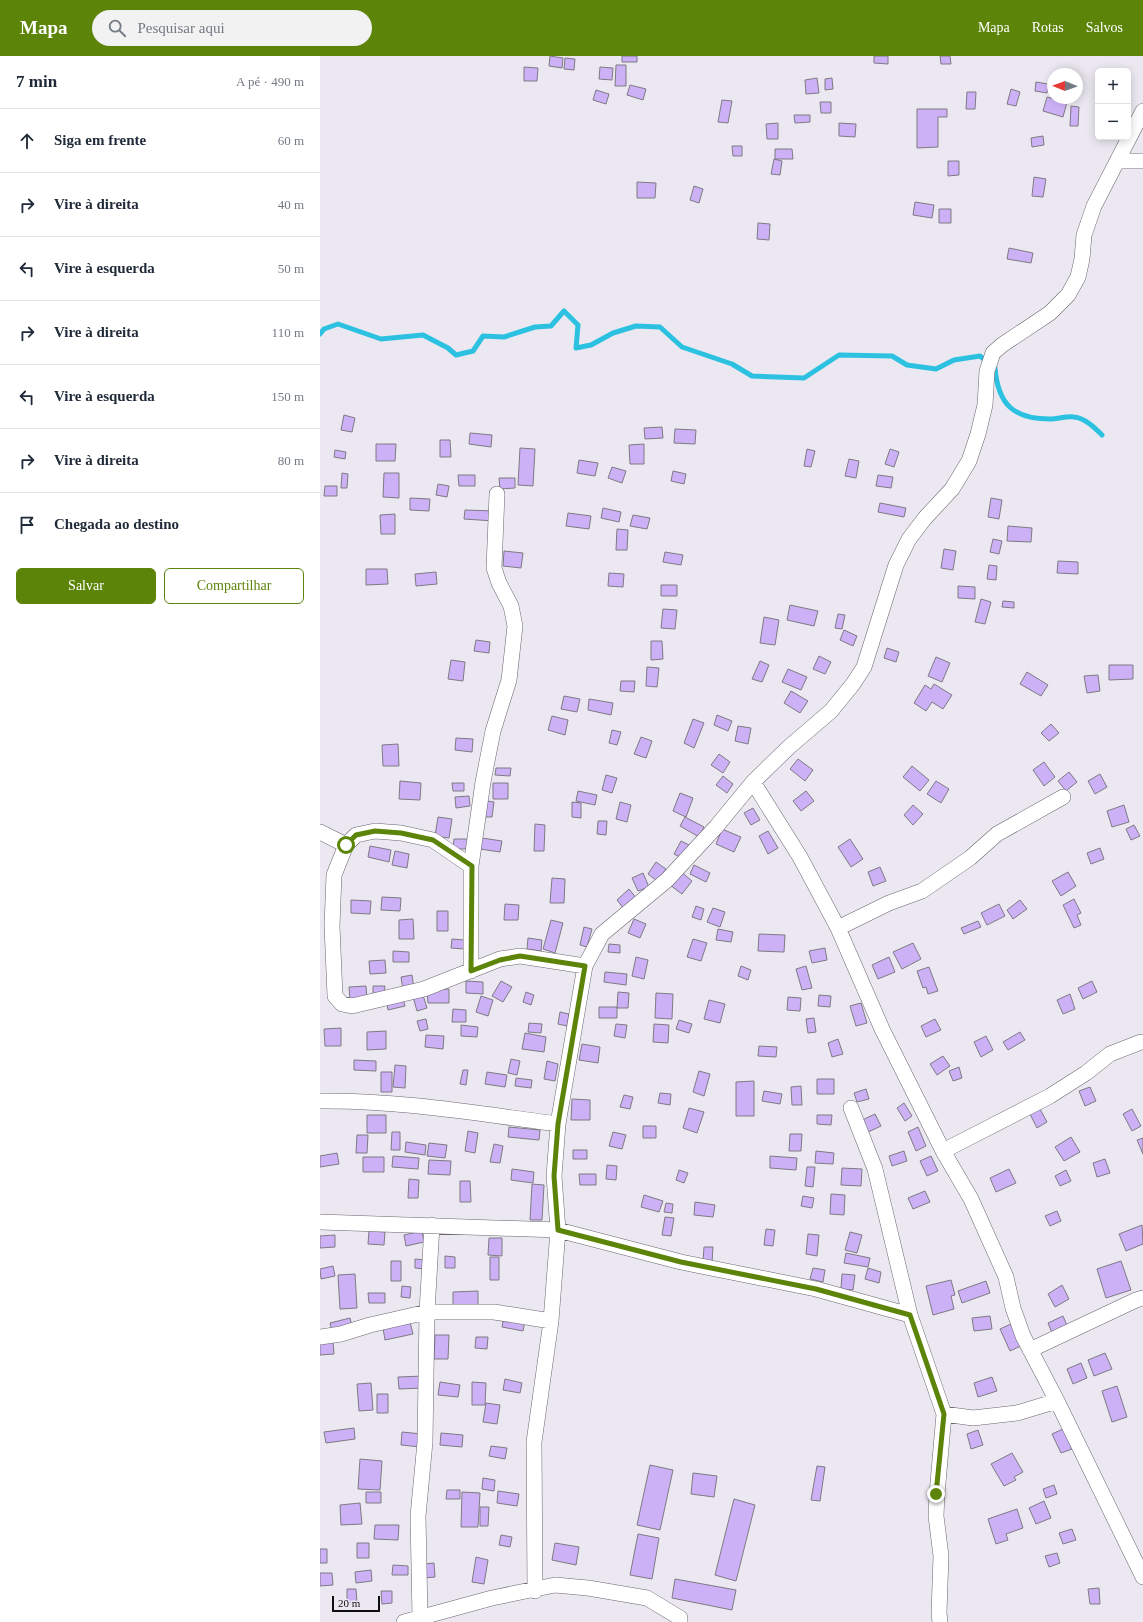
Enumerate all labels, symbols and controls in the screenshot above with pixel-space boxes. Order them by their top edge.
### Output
search box [92,10,372,46]
text: Mapa [20,17,68,38]
icon: search [106,17,128,39]
text: Pesquisar aqui [138,20,225,36]
text: Mapa [978,20,1010,35]
text: Rotas [1032,20,1064,35]
text: Salvos [1086,20,1123,35]
north arrow [1047,68,1083,104]
map controls [1095,68,1131,140]
button: + [1095,68,1131,104]
text: 7 min [16,72,57,91]
text: A pé · 490 m [236,74,304,89]
button: − [1095,104,1131,140]
icon: ahead [16,130,38,152]
text: Siga em frente [54,132,146,148]
text: 60 m [278,133,304,148]
icon: right [16,194,38,216]
text: Vire à direita [54,196,139,212]
text: 40 m [278,197,304,212]
icon: left [16,258,38,280]
text: Vire à esquerda [54,260,155,276]
text: 50 m [278,261,304,276]
icon: right [16,322,38,344]
text: Vire à direita [54,324,139,340]
text: 110 m [272,325,304,340]
icon: left [16,386,38,408]
text: Vire à esquerda [54,388,155,404]
text: 150 m [271,389,304,404]
icon: right [16,450,38,472]
text: Vire à direita [54,452,139,468]
text: 80 m [278,453,304,468]
icon: arrive [16,514,38,536]
text: Chegada ao destino [54,516,179,532]
button: Salvar [16,568,156,604]
button: Compartilhar [164,568,304,604]
route start [337,836,355,854]
route end [927,1485,945,1503]
scale bar [332,1594,380,1613]
text: 20 m [338,1597,360,1609]

